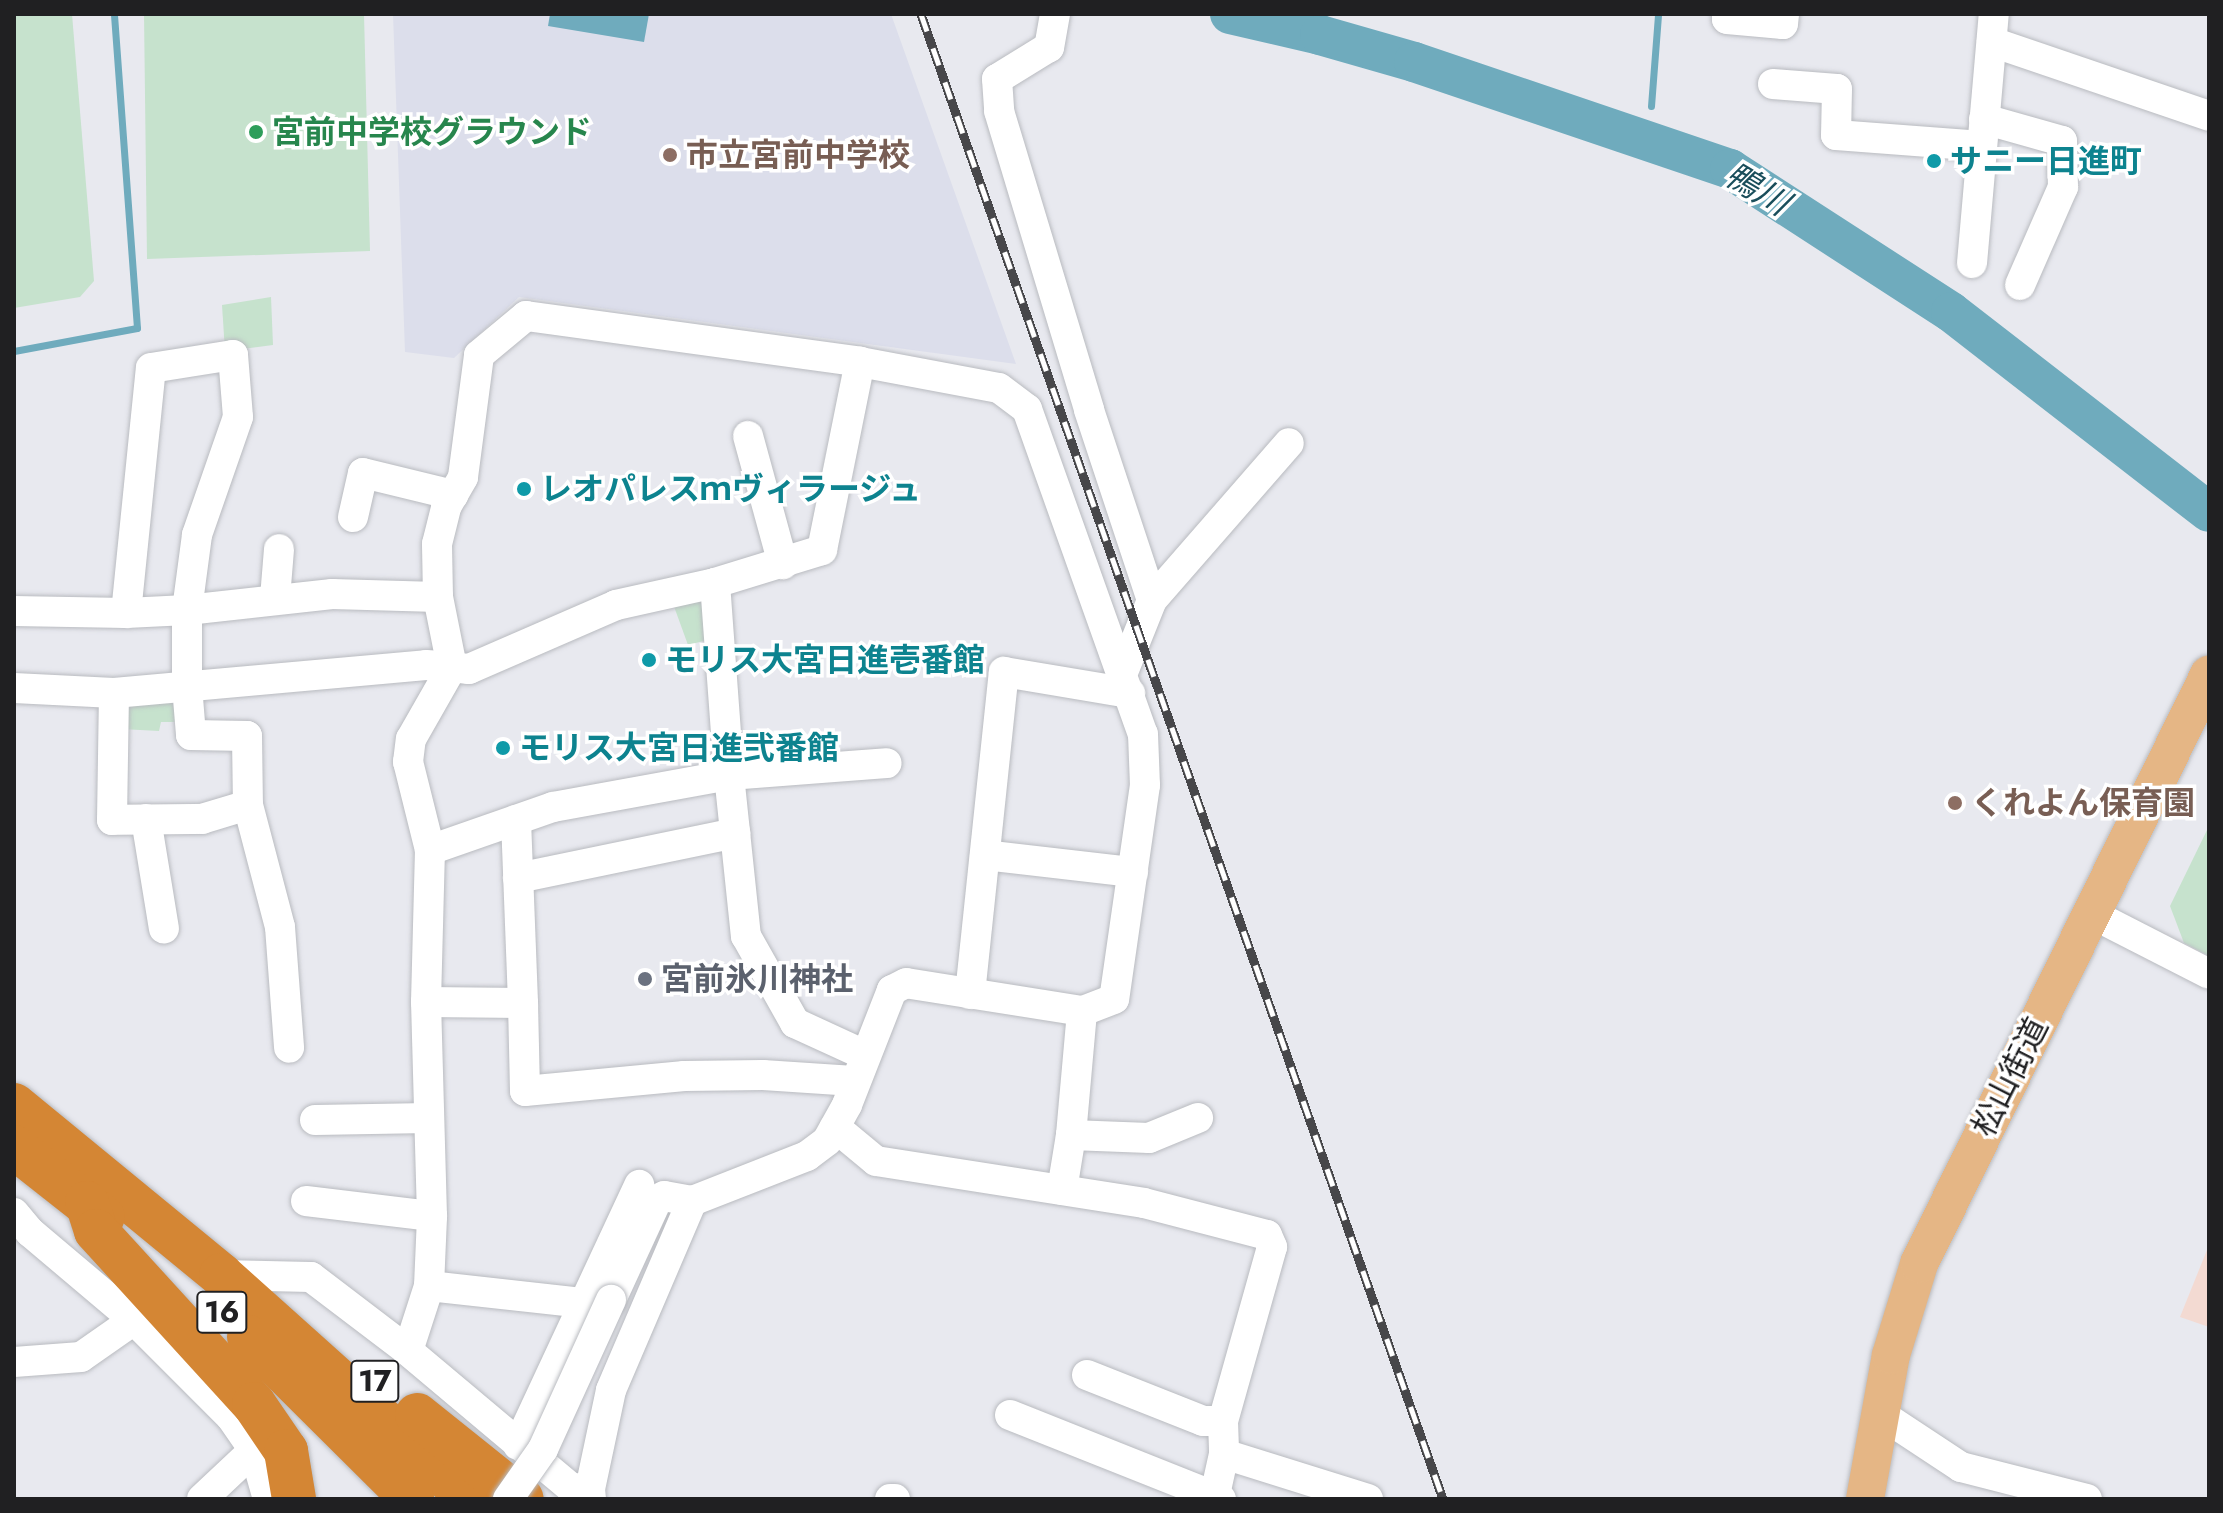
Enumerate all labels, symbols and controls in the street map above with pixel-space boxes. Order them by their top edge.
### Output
place label: 宮前中学校グラウンド [272,113,592,151]
marker: 宮前中学校グラウンド [247,123,265,141]
place label: 市立宮前中学校 [686,136,910,174]
place label: サニー日進町 [1950,142,2142,180]
marker: 市立宮前中学校 [661,146,679,164]
marker: サニー日進町 [1925,152,1943,170]
water label: 鴨川 [1717,154,1797,224]
place label: レオパレスｍヴィラージュ [540,470,924,508]
marker: レオパレスｍヴィラージュ [515,480,533,498]
place label: モリス大宮日進壱番館 [665,641,985,679]
marker: モリス大宮日進壱番館 [640,651,658,669]
place label: モリス大宮日進弐番館 [519,729,839,767]
marker: モリス大宮日進弐番館 [494,739,512,757]
place label: くれよん保育園 [1971,784,2195,822]
marker: くれよん保育園 [1946,794,1964,812]
place label: 宮前氷川神社 [661,960,853,998]
marker: 宮前氷川神社 [636,970,654,988]
street label: 松山街道 [1964,1011,2056,1143]
road number: 16 [196,1286,248,1338]
road number: 17 [349,1355,401,1407]

